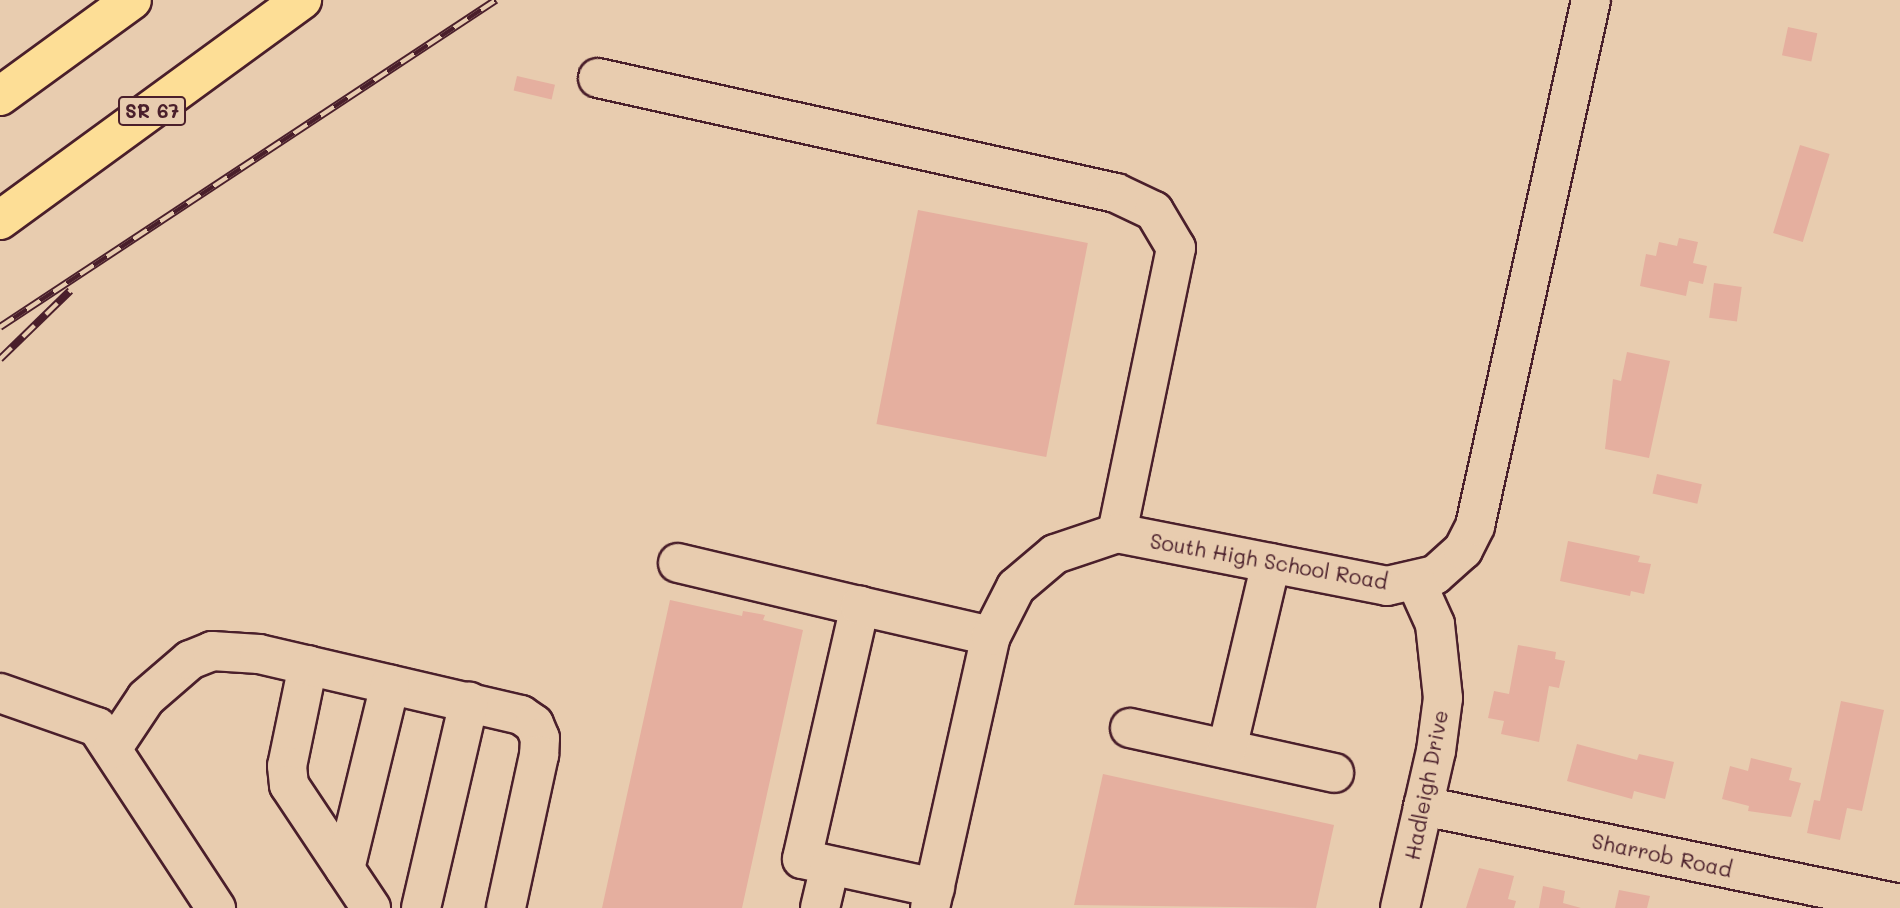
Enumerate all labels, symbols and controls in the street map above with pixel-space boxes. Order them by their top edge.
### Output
road number: SR 67 [117,96,187,127]
street label: South High School Road [1148,528,1390,594]
street label: Hadleigh Drive [1399,708,1453,862]
street label: Sharrob Road [1590,828,1734,882]

